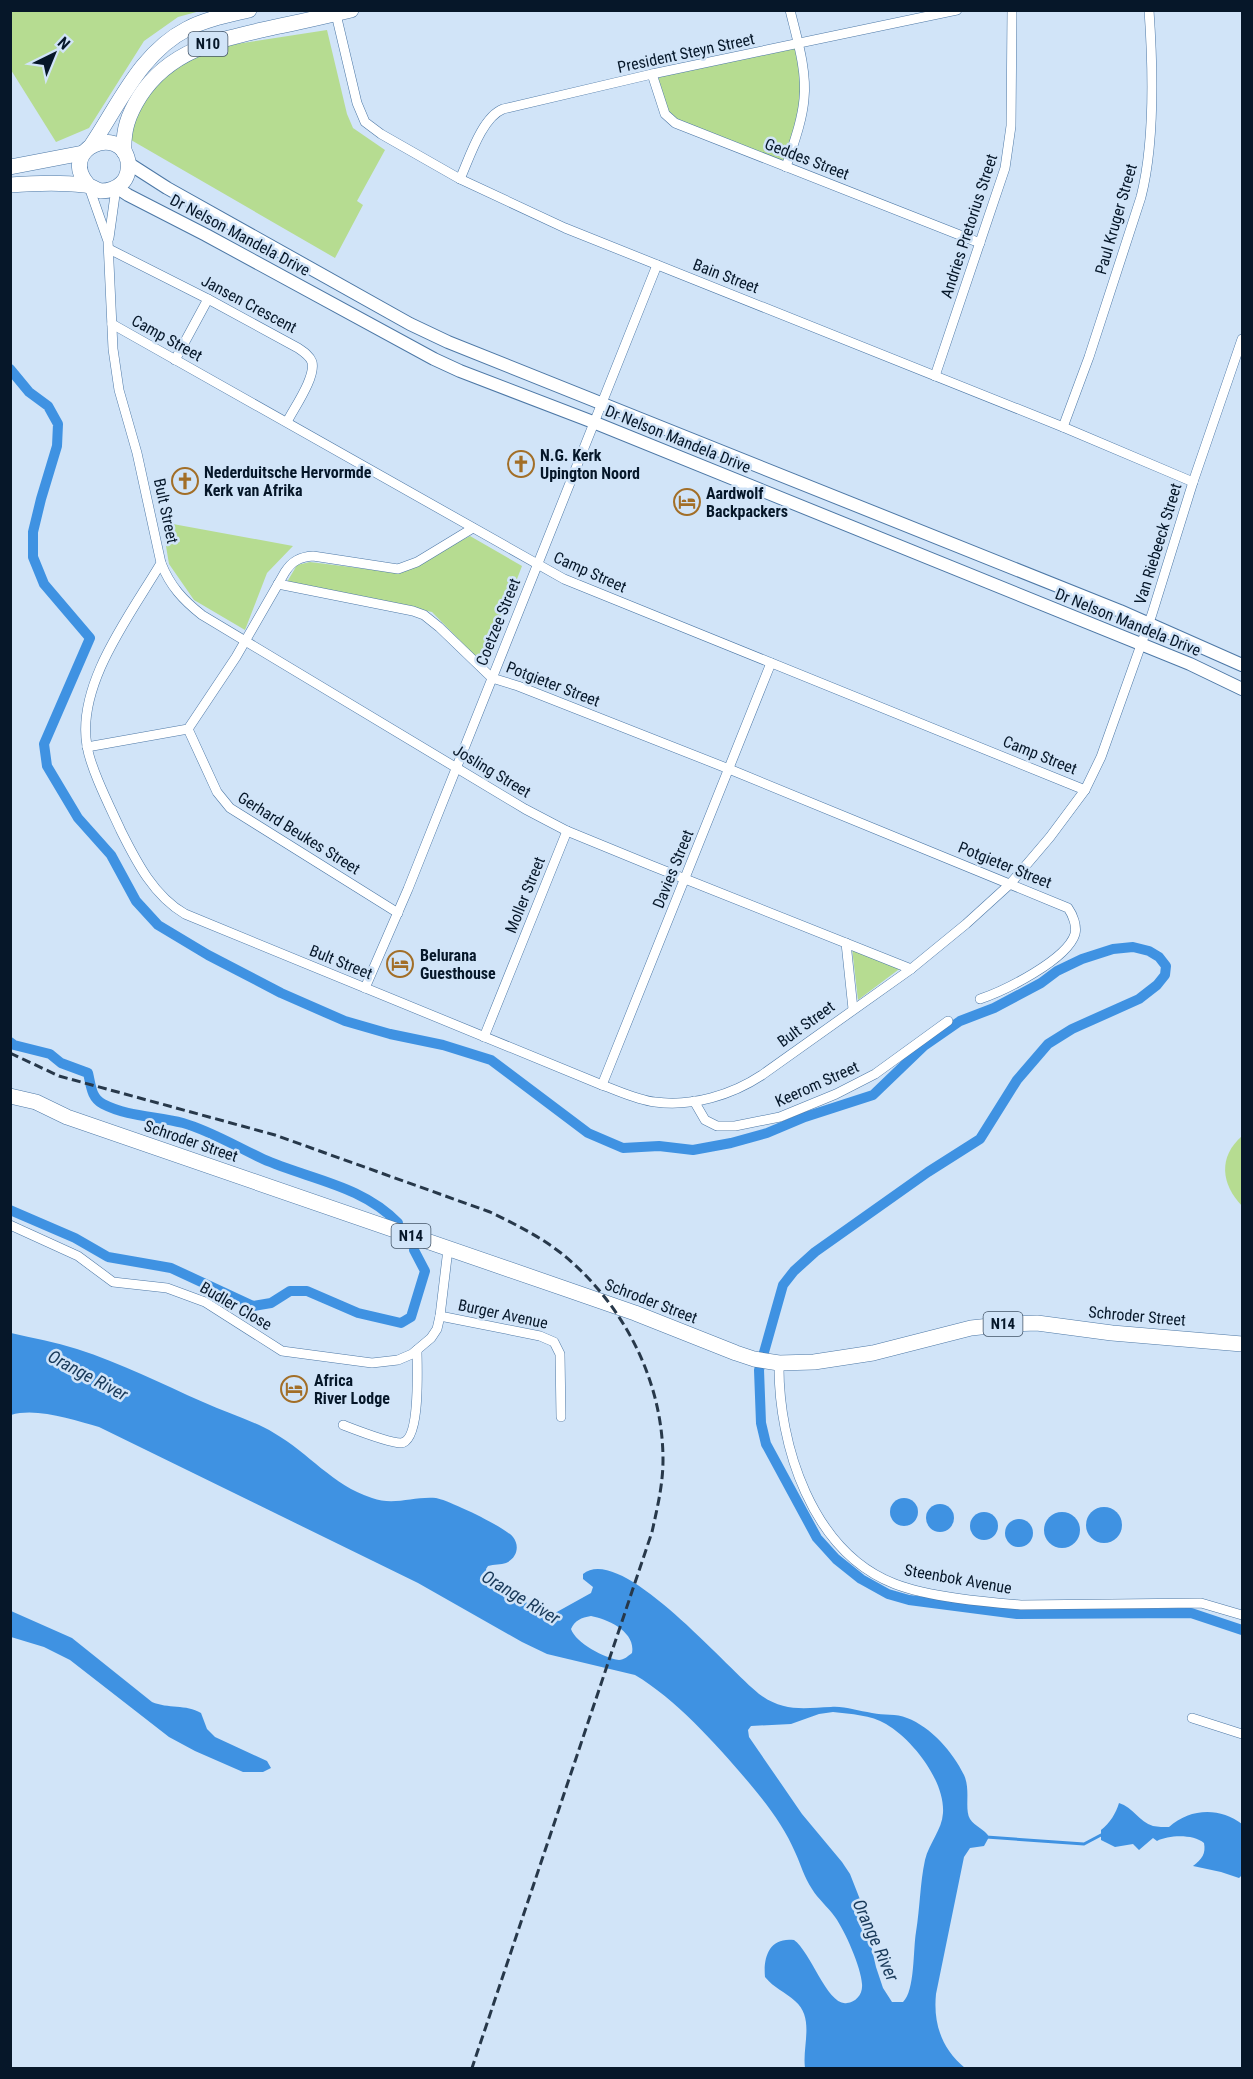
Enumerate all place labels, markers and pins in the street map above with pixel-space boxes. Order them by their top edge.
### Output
place label: N.G. Kerk Upington Noord [540,446,640,483]
church icon: N.G. Kerk Upington Noord [506,449,536,479]
place label: Nederduitsche Hervormde Kerk van Afrika [204,463,372,500]
church icon: Nederduitsche Hervormde Kerk van Afrika [170,466,200,496]
place label: Aardwolf Backpackers [706,484,788,521]
hotel icon: Aardwolf Backpackers [672,487,702,517]
place label: Belurana Guesthouse [420,946,496,983]
hotel icon: Belurana Guesthouse [385,949,415,979]
place label: Africa River Lodge [314,1371,390,1408]
hotel icon: Africa River Lodge [279,1374,309,1404]

